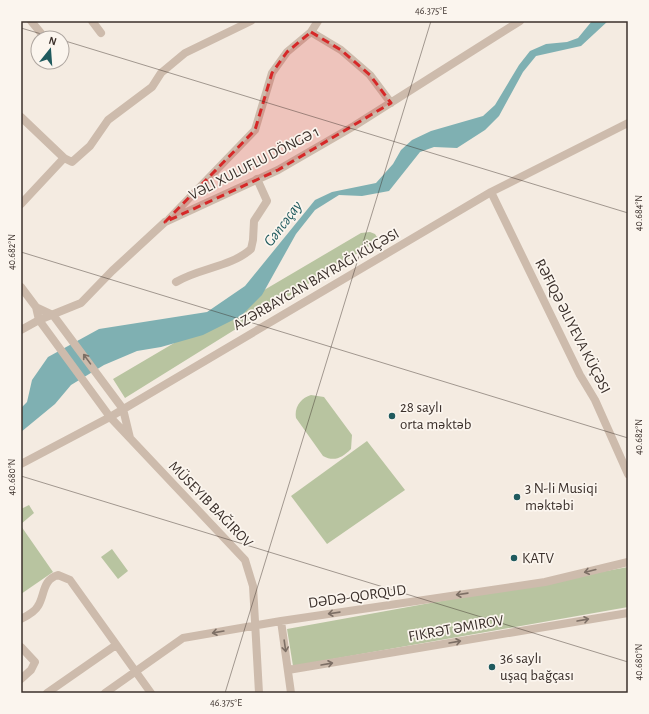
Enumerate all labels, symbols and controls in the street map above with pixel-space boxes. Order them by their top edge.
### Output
text: 46.375°E [415,6,447,16]
north arrow [30,30,70,70]
text: N [48,35,58,47]
street label: VƏLI XULUFLU DÖNGƏ 1 [186,122,322,203]
text: 40.684°N [634,195,644,231]
water label: Gəncəçay [261,197,305,249]
street label: AZƏRBAYCAN BAYRAĞI KÜÇƏSI [230,224,402,333]
text: 40.682°N [7,234,17,270]
street label: RƏFIQƏ ƏLIYEVA KÜÇƏSI [532,256,615,396]
one-way arrow [82,354,91,365]
place label: 28 saylı orta məktəb [400,400,472,432]
marker: 28 saylı orta məktəb [387,411,397,421]
text: 40.682°N [634,419,644,455]
street label: MÜSEYIB BAĞIROV [166,457,257,551]
text: 40.680°N [7,459,17,495]
place label: 3 N-li Musiqi məktəbi [525,481,598,513]
marker: 3 N-li Musiqi məktəbi [512,492,522,502]
place label: KATV [522,551,554,566]
marker: KATV [509,553,519,563]
one-way arrow [584,568,597,576]
street label: DƏDƏ-QORQUD [307,582,407,611]
one-way arrow [456,590,469,598]
one-way arrow [328,609,341,617]
street label: FIKRƏT ƏMIROV [407,613,505,644]
one-way arrow [576,616,589,624]
one-way arrow [211,629,224,637]
one-way arrow [448,638,461,646]
one-way arrow [281,639,289,652]
text: 40.680°N [634,644,644,680]
place label: 36 saylı uşaq bağçası [500,651,574,683]
one-way arrow [320,660,333,668]
marker: 36 saylı uşaq bağçası [487,662,497,672]
text: 46.375°E [210,698,242,708]

